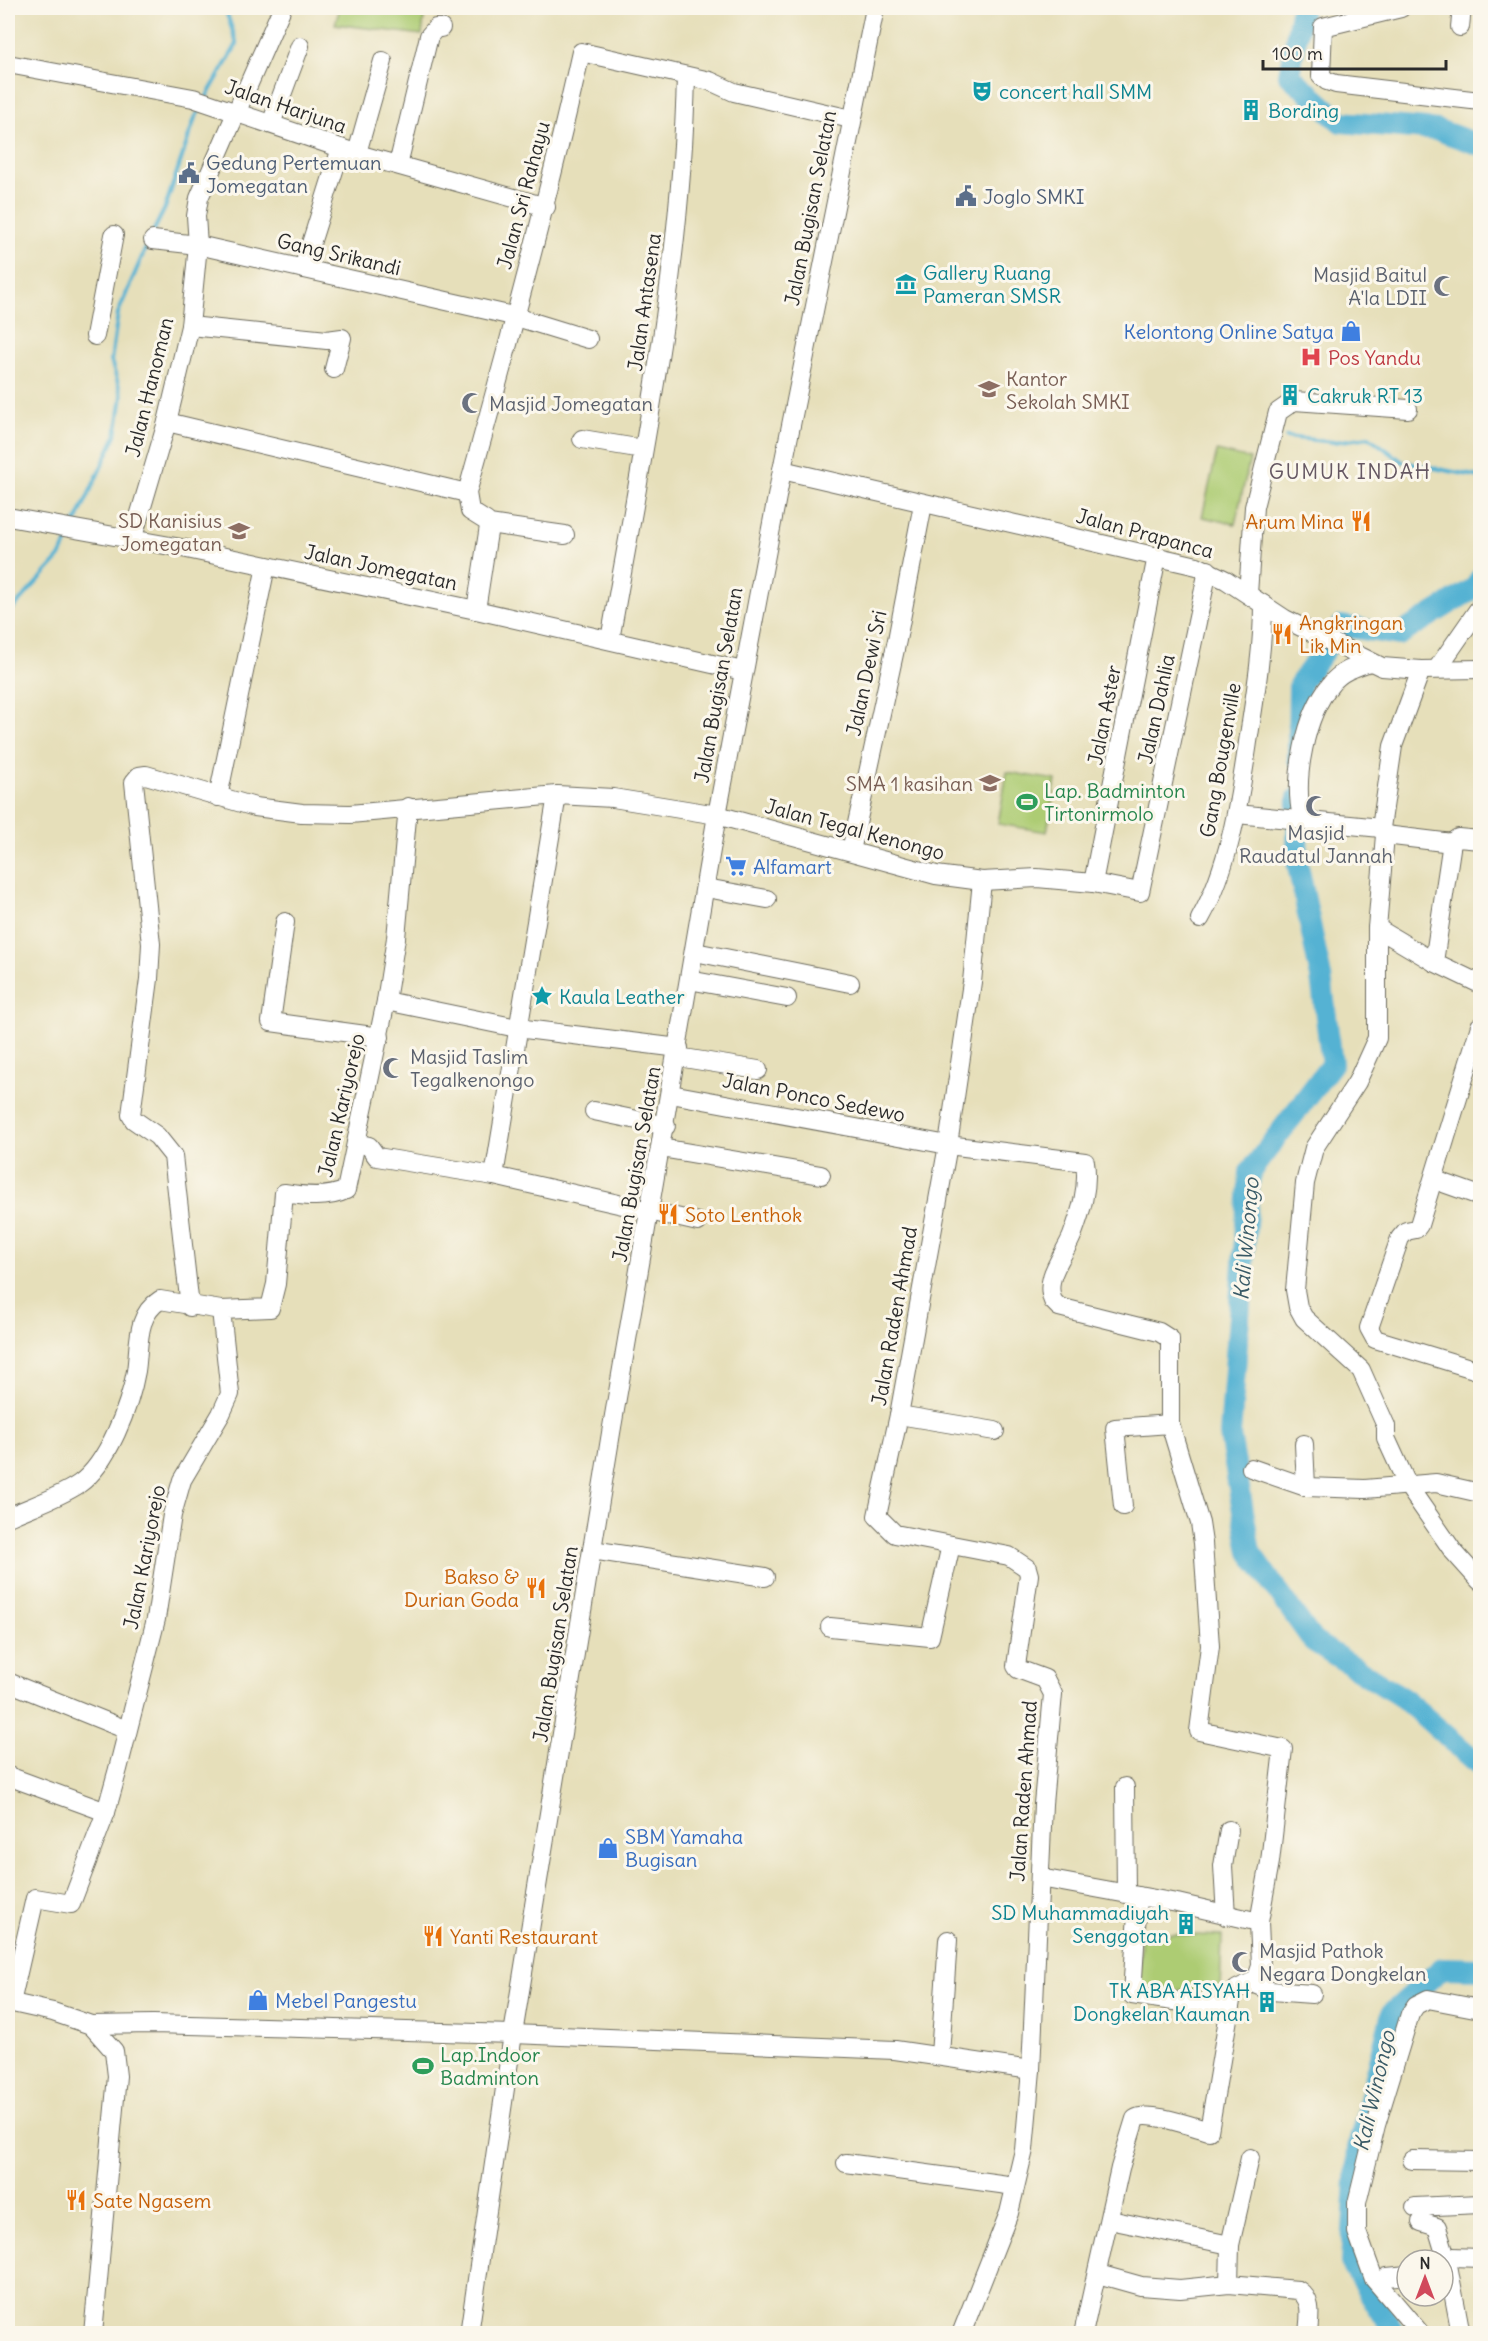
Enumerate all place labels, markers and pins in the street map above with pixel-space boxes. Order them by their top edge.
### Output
theatre icon: concert hall SMM [970,79,994,103]
place label: concert hall SMM [999,79,1152,104]
building icon: Bording [1239,98,1263,122]
place label: Bording [1268,98,1339,123]
place label: Gedung Pertemuan Jomegatan [206,150,382,198]
public building icon: Gedung Pertemuan Jomegatan [177,161,201,185]
public building icon: Joglo SMKI [954,184,978,208]
place label: Joglo SMKI [983,184,1084,209]
place label: Gallery Ruang Pameran SMSR [923,260,1061,308]
place label: Masjid Baitul A'la LDII [1313,262,1427,310]
museum icon: Gallery Ruang Pameran SMSR [894,272,918,296]
mosque icon: Masjid Baitul A'la LDII [1432,274,1456,298]
place label: Kelontong Online Satya [1124,319,1334,344]
shop icon: Kelontong Online Satya [1339,319,1363,343]
hospital icon: Pos Yandu [1299,345,1323,369]
place label: Pos Yandu [1328,345,1421,370]
place label: Kantor Sekolah SMKI [1006,366,1130,414]
school or university icon: Kantor Sekolah SMKI [977,377,1001,401]
building icon: Cakruk RT 13 [1278,383,1302,407]
place label: Cakruk RT 13 [1307,383,1423,408]
mosque icon: Masjid Jomegatan [460,391,484,415]
place label: Masjid Jomegatan [489,391,653,416]
place label: SD Kanisius Jomegatan [118,508,222,556]
place label: Arum Mina [1245,509,1344,534]
restaurant icon: Arum Mina [1349,509,1373,533]
school or university icon: SD Kanisius Jomegatan [227,519,251,543]
place label: Angkringan Lik Min [1299,610,1403,658]
restaurant icon: Angkringan Lik Min [1270,622,1294,646]
place label: SMA 1 kasihan [846,771,973,796]
school or university icon: SMA 1 kasihan [978,771,1002,795]
place label: Lap. Badminton Tirtonirmolo [1044,778,1186,826]
sports icon: Lap. Badminton Tirtonirmolo [1015,790,1039,814]
mosque icon: Masjid Raudatul Jannah [1304,794,1328,818]
place label: Masjid Raudatul Jannah [1239,820,1393,868]
supermarket icon: Alfamart [724,854,748,878]
place label: Alfamart [753,854,832,879]
place icon: Kaula Leather [530,984,554,1008]
place label: Kaula Leather [559,984,685,1009]
place label: Masjid Taslim Tegalkenongo [410,1044,535,1092]
mosque icon: Masjid Taslim Tegalkenongo [381,1056,405,1080]
restaurant icon: Soto Lenthok [656,1202,680,1226]
place label: Soto Lenthok [685,1202,802,1227]
place label: Bakso & Durian Goda [404,1564,519,1612]
restaurant icon: Bakso & Durian Goda [524,1576,548,1600]
place label: SBM Yamaha Bugisan [625,1824,743,1872]
shop icon: SBM Yamaha Bugisan [596,1836,620,1860]
place label: SD Muhammadiyah Senggotan [991,1900,1169,1948]
building icon: SD Muhammadiyah Senggotan [1174,1912,1198,1936]
restaurant icon: Yanti Restaurant [421,1924,445,1948]
place label: Yanti Restaurant [450,1924,598,1949]
place label: Masjid Pathok Negara Dongkelan [1259,1938,1427,1986]
mosque icon: Masjid Pathok Negara Dongkelan [1230,1950,1254,1974]
place label: TK ABA AISYAH Dongkelan Kauman [1073,1978,1250,2026]
shop icon: Mebel Pangestu [246,1988,270,2012]
place label: Mebel Pangestu [275,1988,417,2013]
building icon: TK ABA AISYAH Dongkelan Kauman [1255,1990,1279,2014]
place label: Lap.Indoor Badminton [440,2042,540,2090]
sports icon: Lap.Indoor Badminton [411,2054,435,2078]
restaurant icon: Sate Ngasem [64,2188,88,2212]
place label: Sate Ngasem [93,2188,211,2213]

